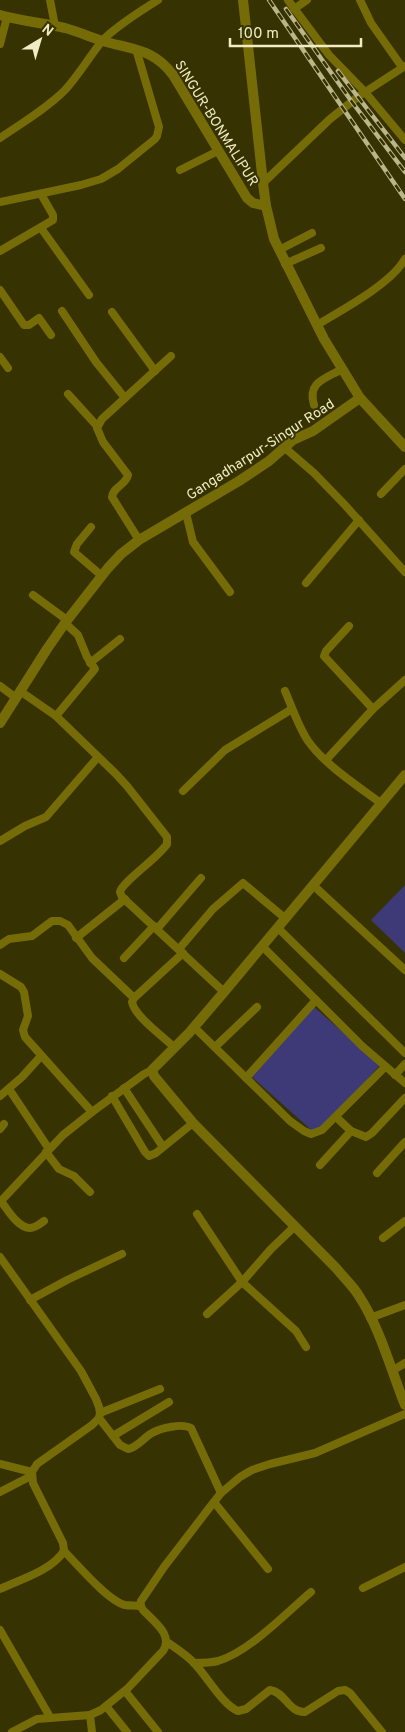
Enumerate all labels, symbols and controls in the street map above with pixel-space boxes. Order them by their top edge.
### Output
north arrow [15,15,65,65]
scale bar [230,15,361,47]
text: N [38,21,56,41]
text: 100 m [238,25,279,44]
street label: SINGUR-BONMALIPUR [170,58,261,190]
street label: Gangadharpur-Singur Road [184,396,338,505]

